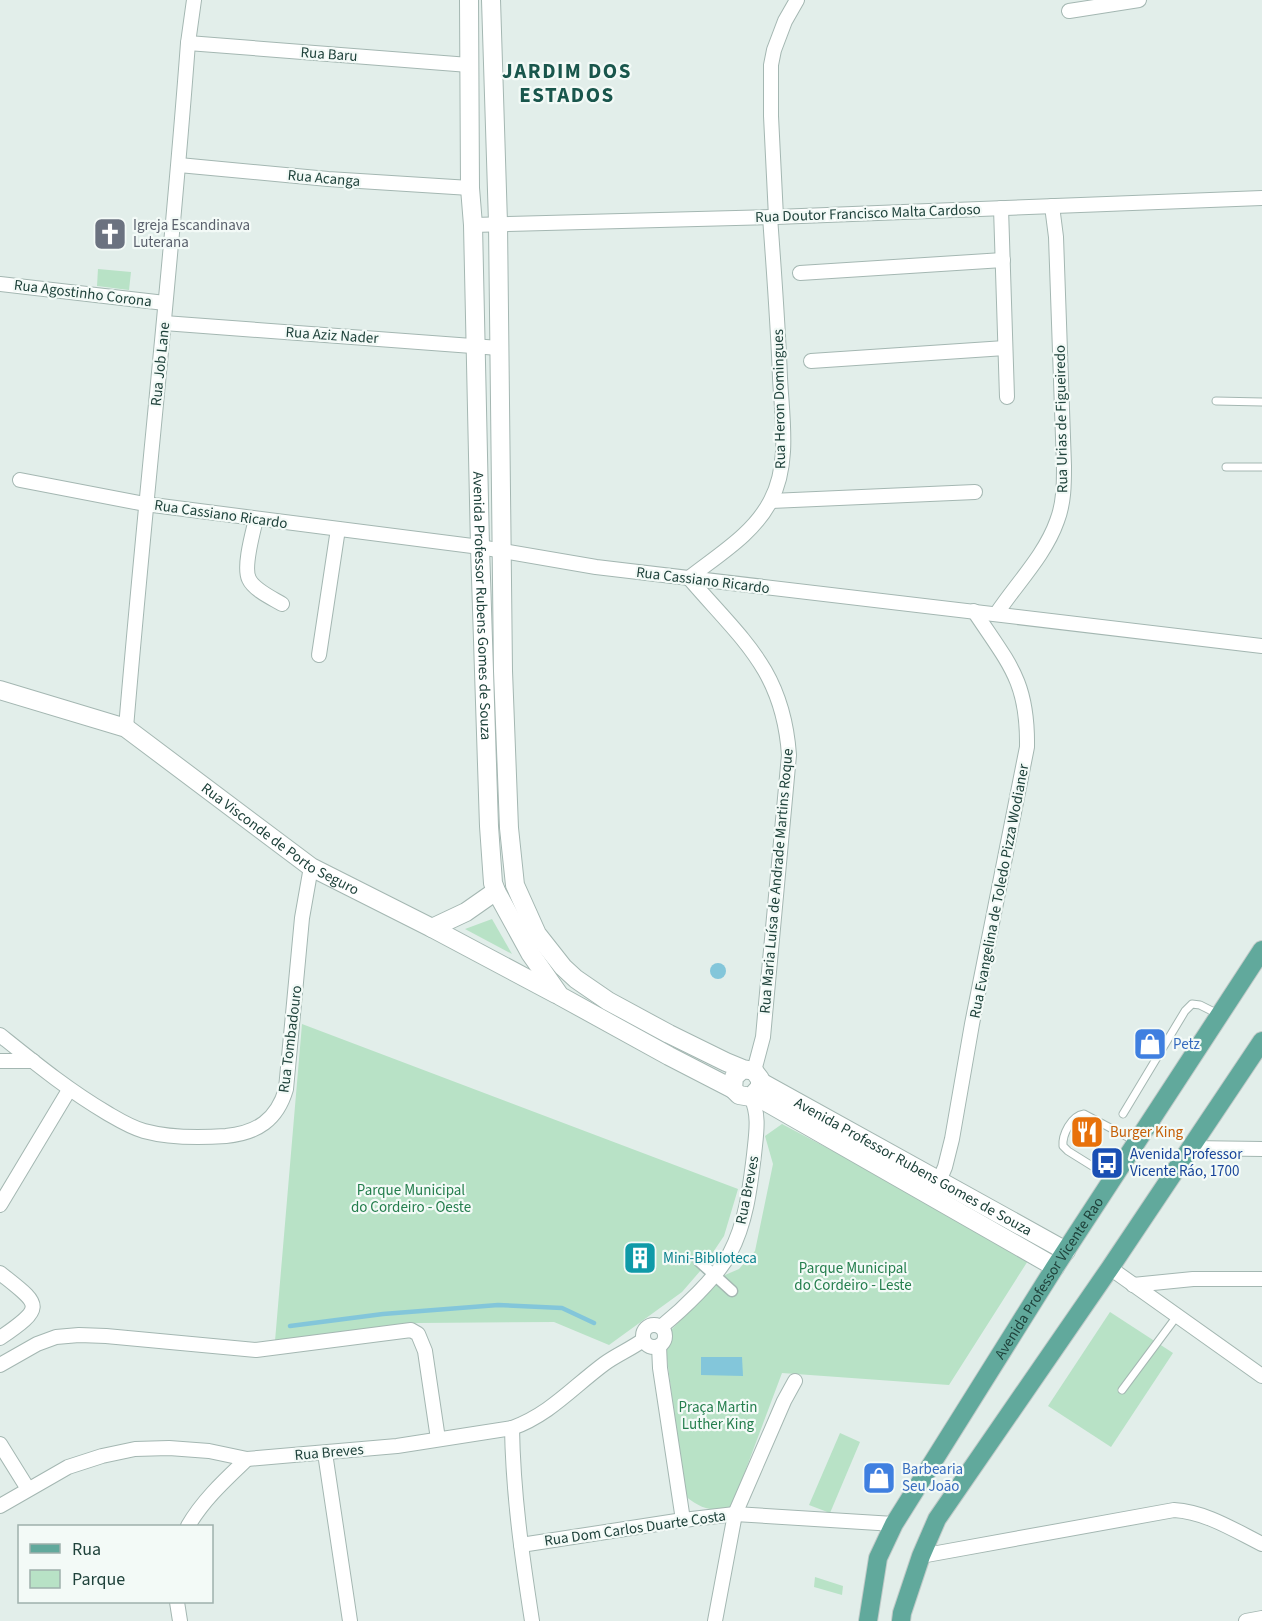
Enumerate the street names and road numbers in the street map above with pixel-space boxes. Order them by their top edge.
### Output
street label: Rua Baru [300,42,358,67]
street label: Rua Acanga [287,165,361,192]
street label: Rua Doutor Francisco Malta Cardoso [755,199,981,228]
street label: Rua Agostinho Corona [13,275,153,312]
street label: Rua Job Lane [146,321,175,407]
street label: Rua Aziz Nader [285,322,380,349]
street label: Rua Heron Domingues [768,329,791,469]
street label: Rua Urias de Figueiredo [1050,345,1073,493]
street label: Avenida Professor Rubens Gomes de Souza [467,471,496,741]
street label: Rua Cassiano Ricardo [153,495,289,534]
street label: Rua Cassiano Ricardo [635,562,771,599]
street label: Rua Maria Luísa de Andrade Martins Roque [754,748,799,1014]
street label: Rua Evangelina de Toledo Pizza Wodianer [965,761,1035,1020]
street label: Rua Visconde de Porto Seguro [197,778,363,901]
street label: Rua Tombadouro [273,984,308,1094]
street label: Avenida Professor Rubens Gomes de Souza [790,1092,1036,1241]
street label: Rua Breves [731,1154,764,1226]
street label: Avenida Professor Vicente Rao [990,1193,1109,1364]
street label: Rua Breves [294,1439,364,1466]
street label: Rua Dom Carlos Duarte Costa [543,1505,727,1552]

